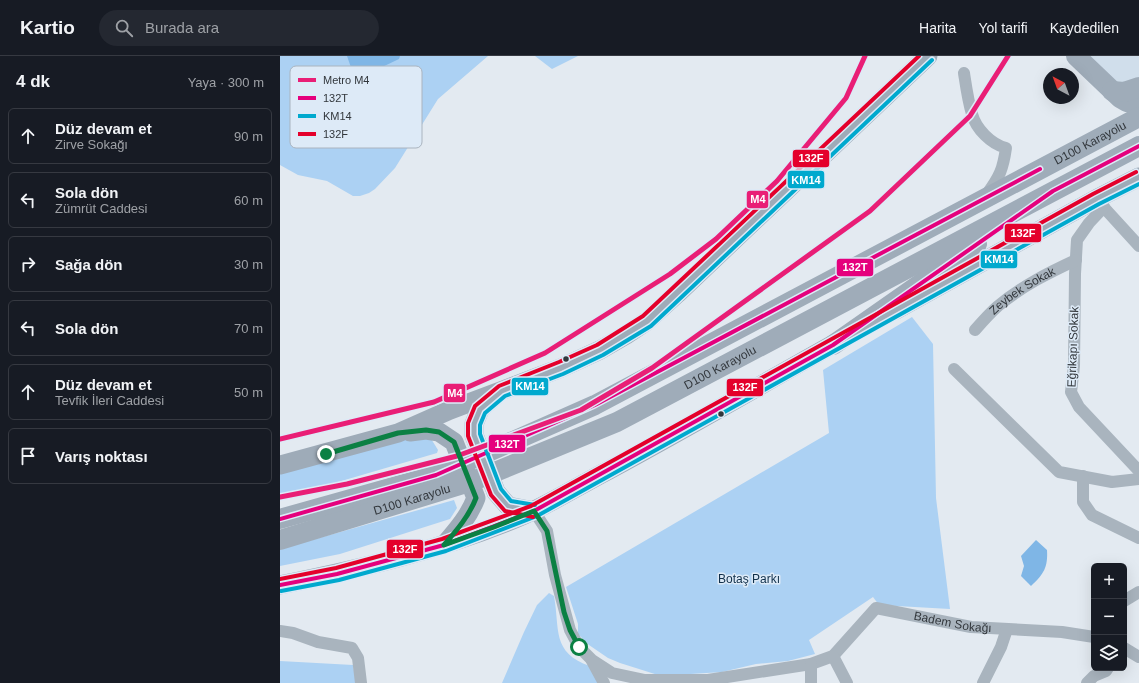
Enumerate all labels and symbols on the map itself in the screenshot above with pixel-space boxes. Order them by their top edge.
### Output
legend [290,66,422,148]
north arrow [1043,68,1079,104]
text: Metro M4 [323,74,369,86]
text: 132T [323,92,348,104]
text: KM14 [323,110,352,122]
street label: D100 Karayolu [1052,118,1128,168]
text: 132F [323,128,348,140]
line badge: 132F [792,149,830,168]
text: 132F [798,152,824,164]
line badge: KM14 [787,170,825,189]
text: KM14 [791,174,822,186]
line badge: M4 [746,190,769,209]
text: M4 [750,193,767,205]
line badge: 132F [1004,223,1042,243]
text: 132F [1010,227,1036,239]
line badge: KM14 [980,250,1018,269]
text: KM14 [984,253,1015,265]
line badge: 132T [836,258,874,277]
text: 132T [842,261,868,273]
street label: Zeybek Sokak [986,264,1058,317]
street label: Eğrikapı Sokak [1065,305,1081,388]
street label: D100 Karayolu [682,343,758,392]
unlabelled marker [561,354,571,364]
line badge: KM14 [511,377,549,396]
line badge: 132F [726,378,764,397]
text: KM14 [515,380,546,392]
text: 132F [732,381,758,393]
line badge: M4 [443,383,466,403]
text: M4 [447,387,464,399]
unlabelled marker [716,409,726,419]
line badge: 132T [488,434,526,453]
text: 132T [494,438,520,450]
route end [317,445,335,463]
street label: D100 Karayolu [372,481,452,518]
line badge: 132F [386,539,424,559]
text: 132F [392,543,418,555]
park label: Botaş Parkı [718,572,780,586]
street label: Badem Sokağı [913,609,992,635]
route start [570,638,588,656]

